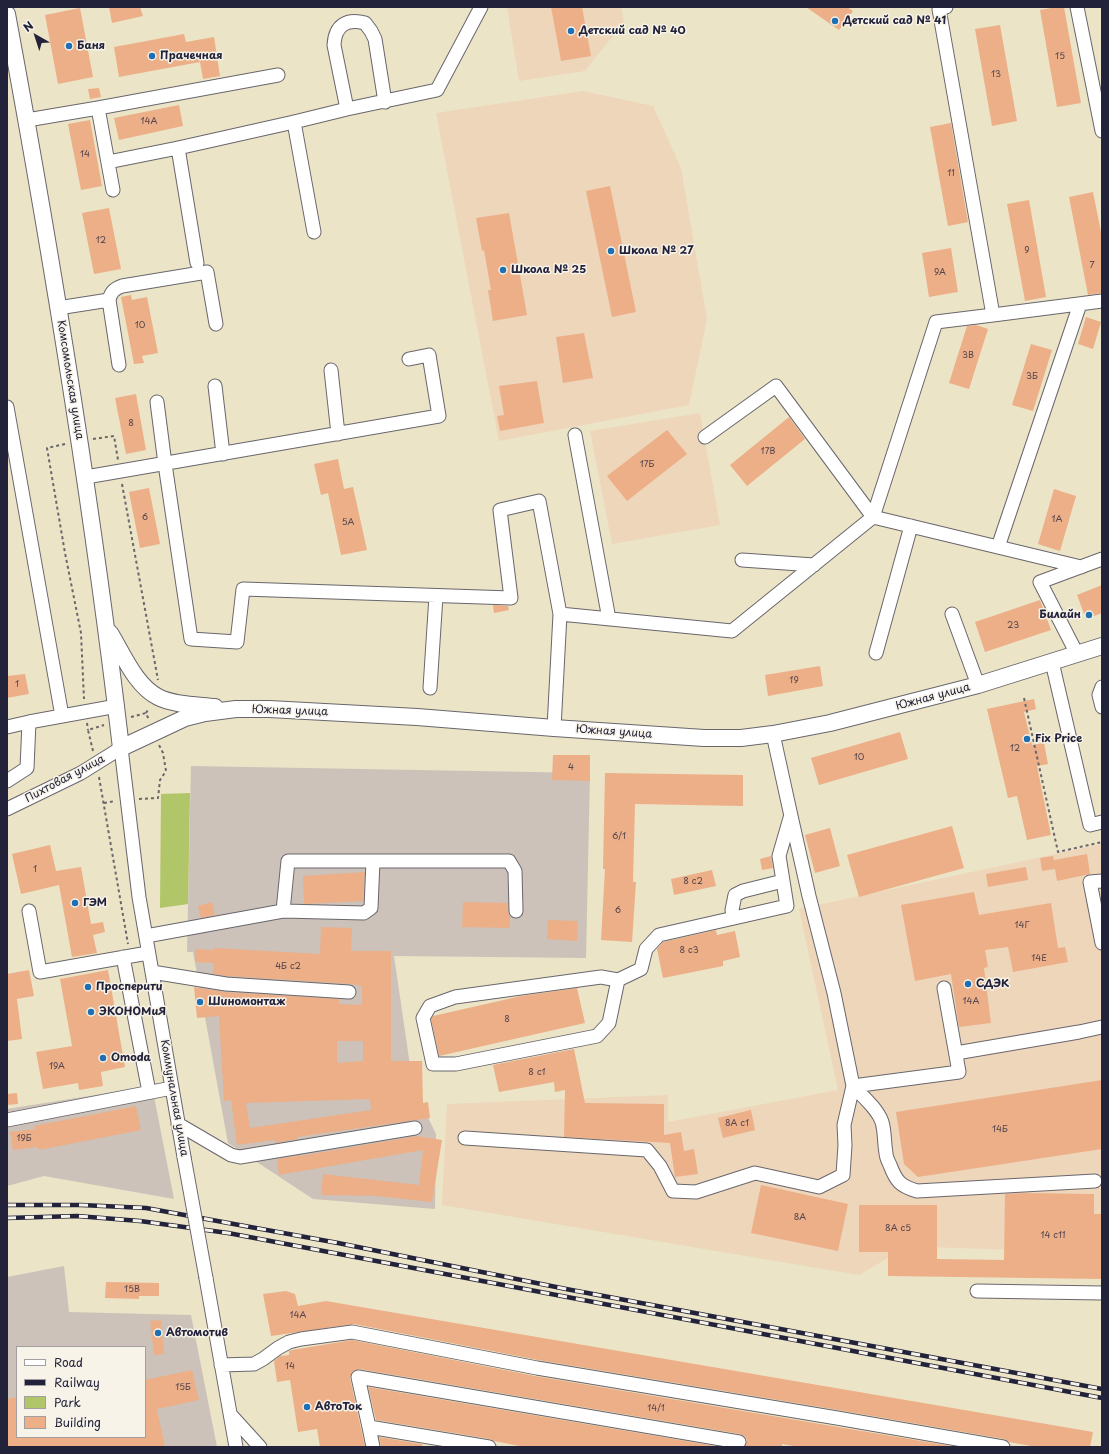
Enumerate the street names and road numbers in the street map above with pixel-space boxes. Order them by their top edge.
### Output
street label: Комсомольская улица [54,319,86,441]
street label: Южная улица [894,681,972,713]
street label: Южная улица [252,703,328,719]
street label: Южная улица [575,723,653,741]
street label: Пихтовая улица [23,752,107,806]
street label: Коммунальная улица [157,1039,191,1157]

